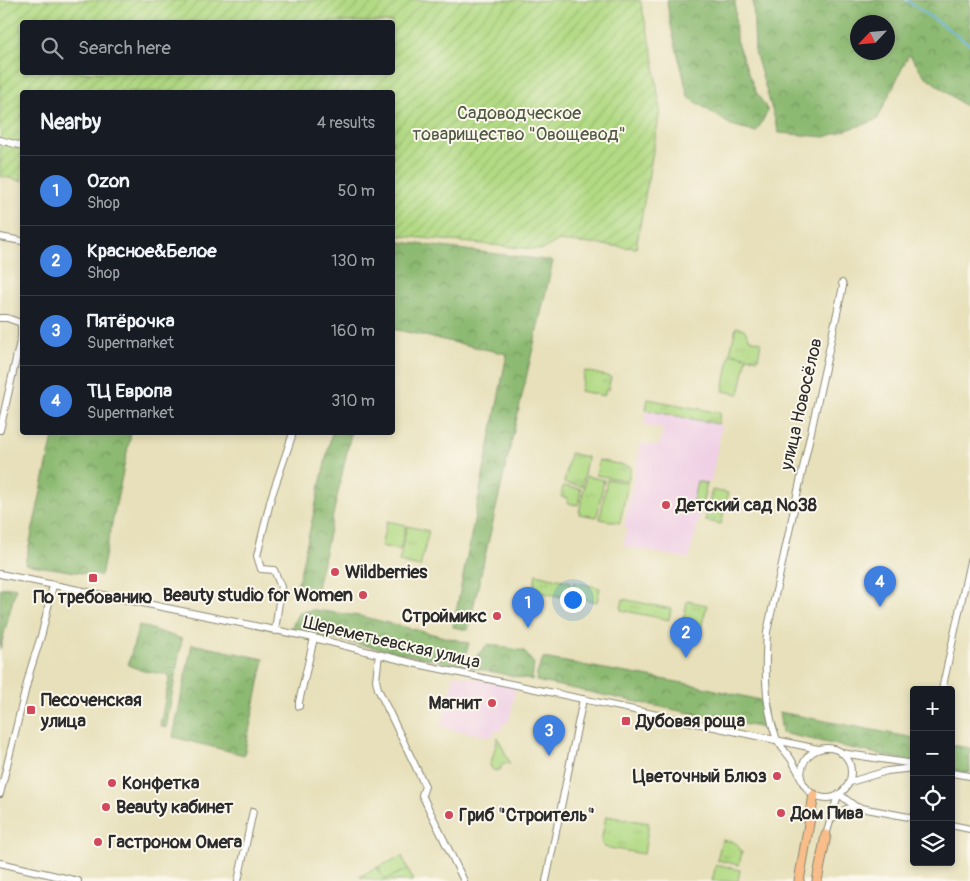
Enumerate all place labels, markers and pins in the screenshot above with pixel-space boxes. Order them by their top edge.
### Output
place label: Детский сад №38 [675,494,817,517]
marker: Детский сад №38 [660,499,672,511]
place label: Wildberries [345,561,428,584]
marker: Wildberries [329,566,341,578]
pin: 4 [864,566,896,607]
marker: По требованию [87,572,99,584]
place label: Beauty studio for Women [163,584,353,607]
place label: По требованию [34,586,153,609]
pin: 1 [512,587,544,628]
marker: Beauty studio for Women [357,589,369,601]
place label: Строймикс [402,605,487,628]
marker: Строймикс [491,610,503,622]
pin: 2 [670,617,702,658]
place label: Песоченская улица [40,689,142,733]
place label: Магнит [429,692,483,715]
marker: Магнит [486,697,498,709]
marker: Песоченская улица [25,704,37,716]
place label: Дубовая роща [635,710,746,733]
pin: 3 [533,715,565,756]
marker: Дубовая роща [620,715,632,727]
place label: Цветочный Блюз [633,765,767,788]
marker: Цветочный Блюз [771,770,783,782]
place label: Конфетка [122,772,200,795]
marker: Конфетка [106,777,118,789]
place label: Beauty кабинет [116,796,234,819]
marker: Beauty кабинет [100,801,112,813]
place label: Дом Пива [790,802,864,825]
place label: Гриб "Строитель" [459,804,595,827]
marker: Дом Пива [775,807,787,819]
marker: Гриб "Строитель" [443,809,455,821]
place label: Гастроном Омега [108,831,243,854]
marker: Гастроном Омега [92,836,104,848]

